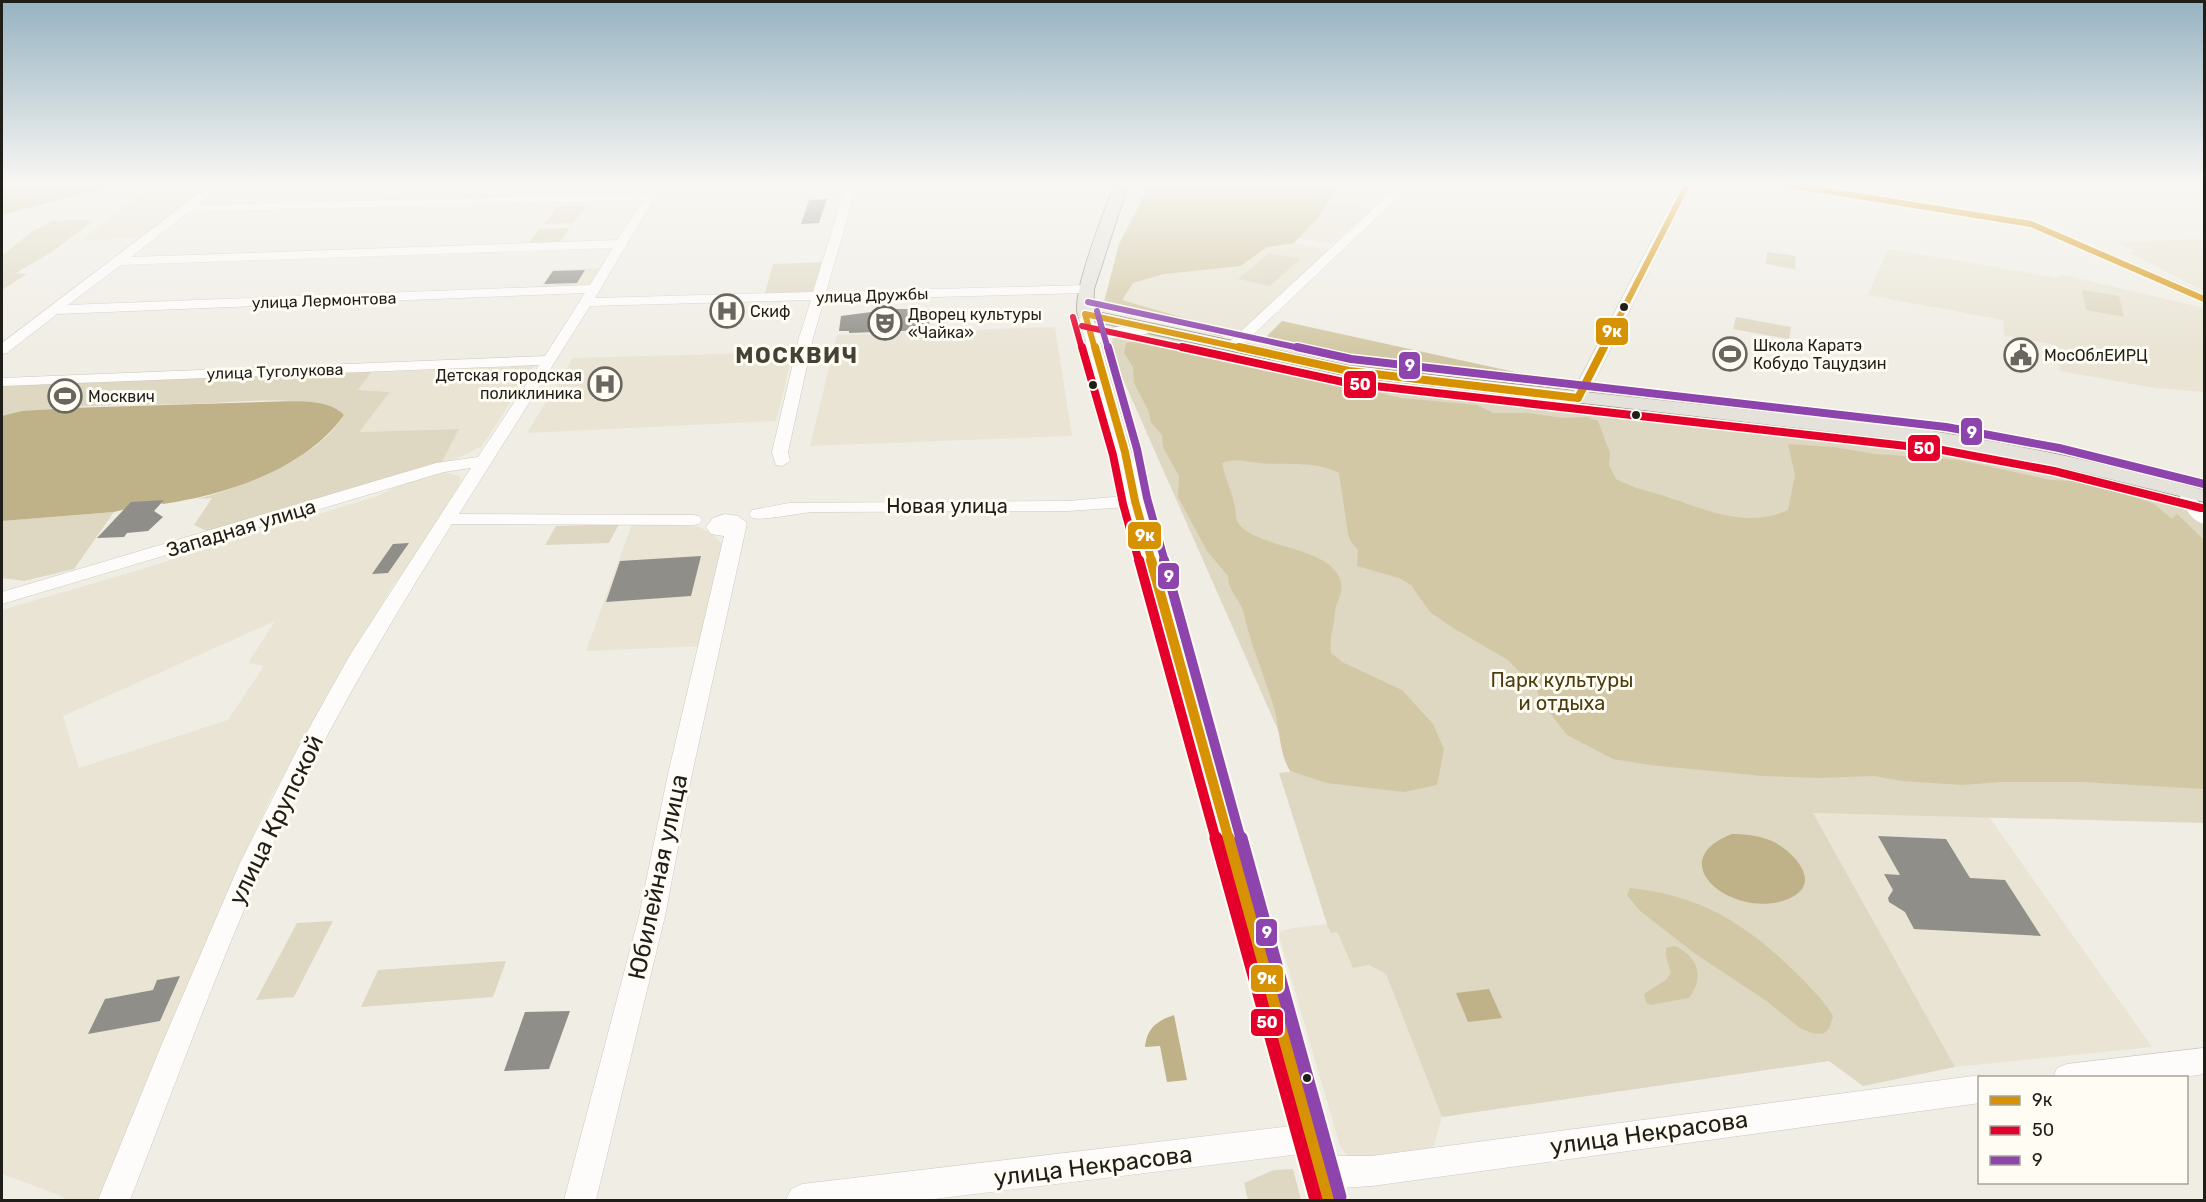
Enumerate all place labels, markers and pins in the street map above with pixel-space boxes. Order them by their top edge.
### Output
hospital icon: Скиф [709,293,745,329]
unlabelled marker [1618,301,1630,313]
place label: Скиф [750,302,790,321]
theatre icon: Дворец культуры «Чайка» [867,305,903,341]
place label: Дворец культуры «Чайка» [908,305,1042,342]
sports icon: Школа Каратэ Кобудо Тацудзин [1712,336,1748,372]
place label: Школа Каратэ Кобудо Тацудзин [1753,336,1887,373]
public building icon: МосОблЕИРЦ [2003,337,2039,373]
place label: МосОблЕИРЦ [2044,346,2148,365]
place label: Детская городская поликлиника [435,366,582,403]
hospital icon: Детская городская поликлиника [587,366,623,402]
sports icon: Москвич [47,378,83,414]
unlabelled marker [1087,379,1099,391]
place label: Москвич [88,387,155,406]
unlabelled marker [1630,409,1642,421]
unlabelled marker [1301,1072,1313,1084]

